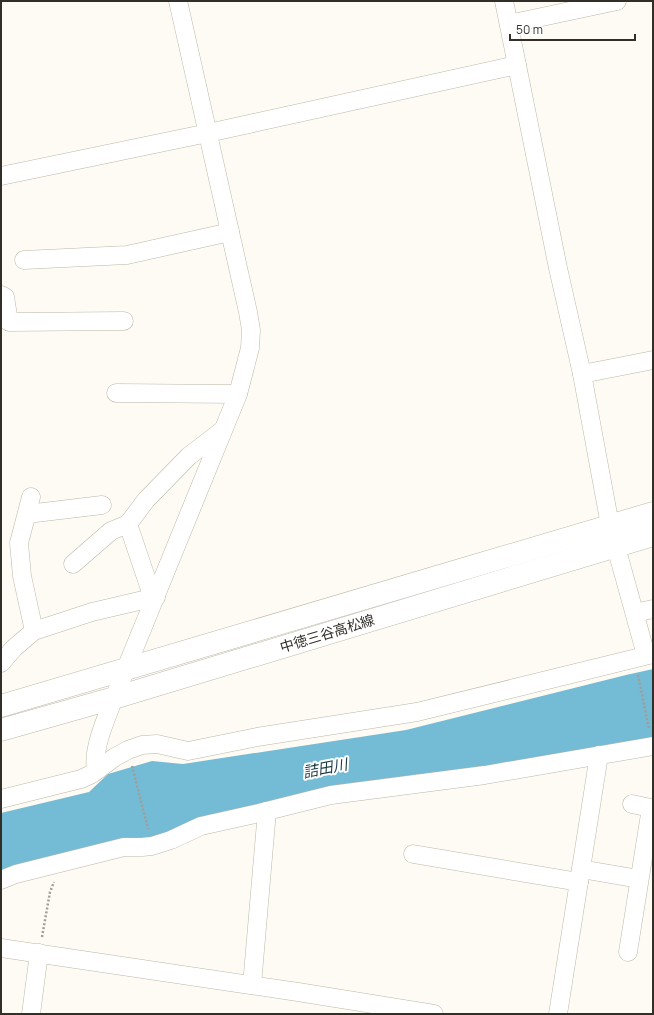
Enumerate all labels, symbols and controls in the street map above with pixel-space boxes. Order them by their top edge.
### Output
scale bar [510,16,635,42]
text: 50 m [516,21,543,38]
street label: 中徳三谷高松線 [277,610,377,656]
water label: 詰田川 [301,753,351,783]

